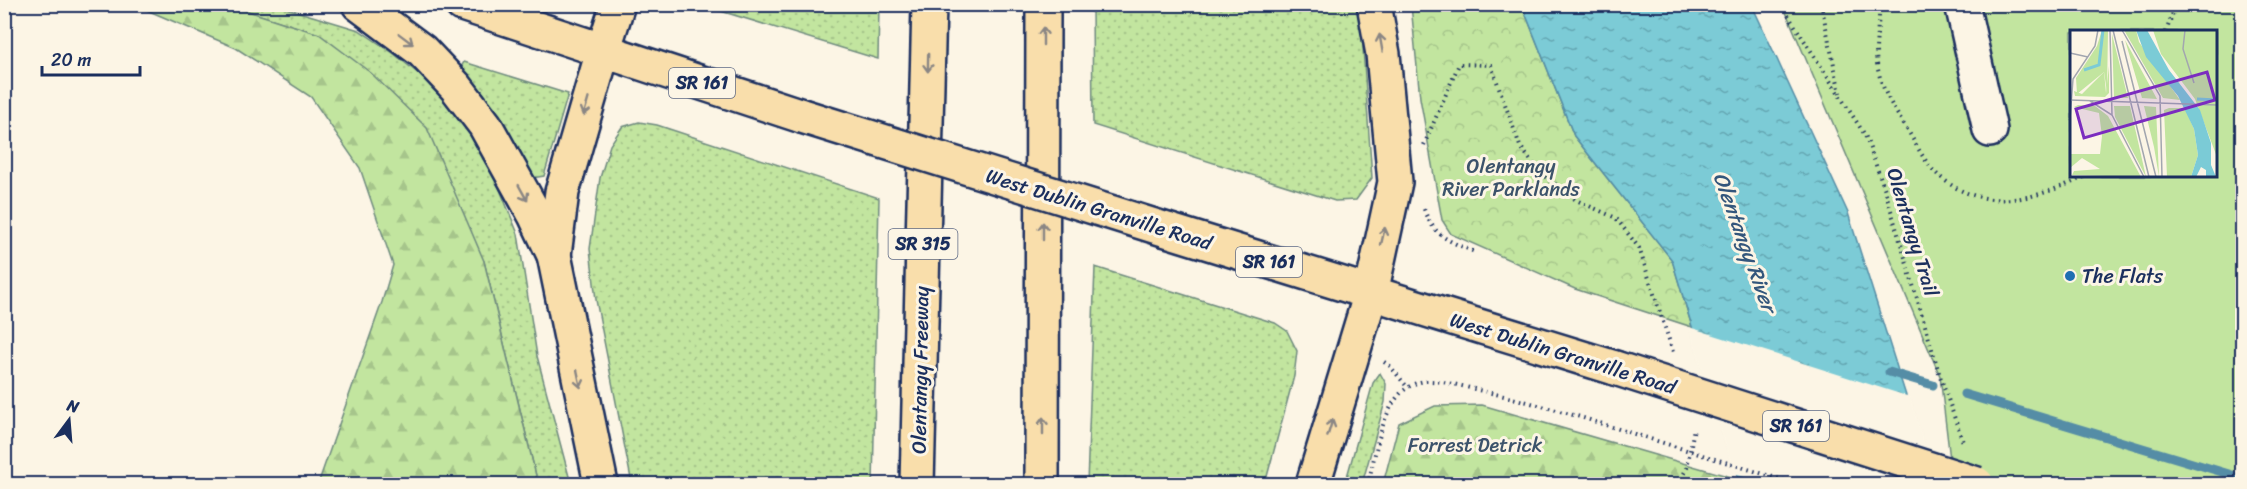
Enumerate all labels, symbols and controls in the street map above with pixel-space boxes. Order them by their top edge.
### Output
one-way arrow [1037,27,1049,47]
inset map [2070,30,2217,177]
one-way arrow [398,33,414,46]
one-way arrow [1375,33,1386,53]
scale bar [42,39,140,77]
text: 20 m [51,44,91,76]
one-way arrow [922,52,933,72]
road number: SR 161 [669,68,735,98]
one-way arrow [580,97,592,116]
park label: Olentangy River Parklands [1442,149,1581,207]
street label: West Dublin Granville Road [981,158,1218,261]
street label: Olentangy Trail [1876,163,1949,302]
water label: Olentangy River [1702,167,1789,321]
one-way arrow [518,184,529,202]
one-way arrow [1037,222,1049,242]
one-way arrow [1378,227,1389,246]
road number: SR 315 [888,229,958,259]
road number: SR 161 [1236,247,1302,277]
place label: The Flats [2082,259,2164,294]
marker: The Flats [2063,269,2077,283]
street label: Olentangy Freeway [902,285,939,454]
street label: West Dublin Granville Road [1445,302,1682,405]
one-way arrow [574,368,585,388]
north arrow [39,390,99,450]
text: N [63,390,83,422]
road number: SR 161 [1763,411,1829,441]
one-way arrow [1037,417,1049,437]
one-way arrow [1325,419,1336,438]
park label: Forrest Detrick [1408,428,1543,463]

